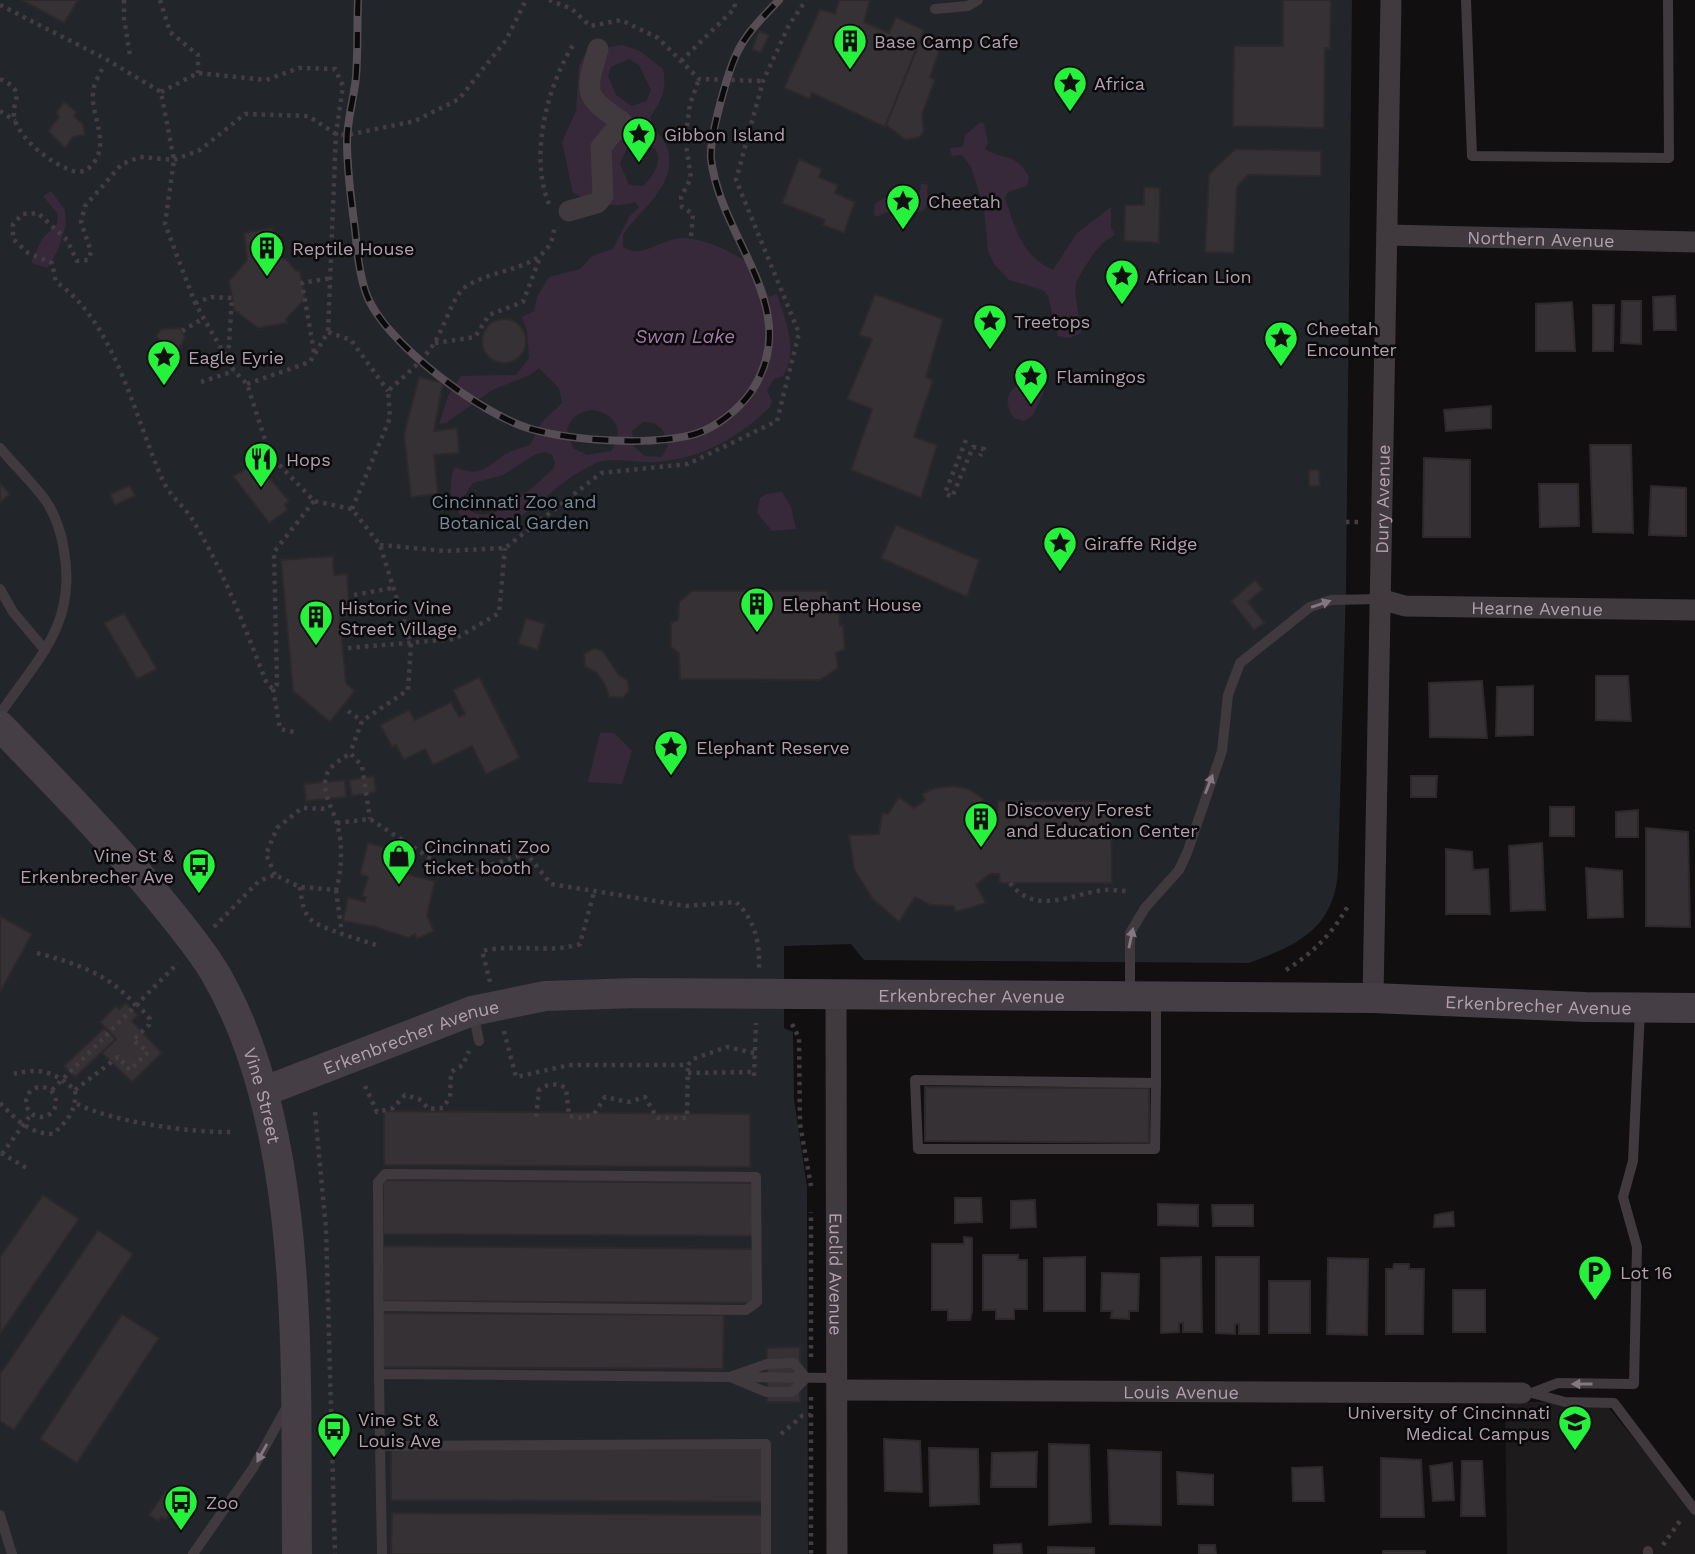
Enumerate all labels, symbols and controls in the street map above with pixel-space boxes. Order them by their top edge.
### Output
building icon: Base Camp Cafe [831,22,869,71]
place label: Base Camp Cafe [874,31,1019,52]
place icon: Africa [1051,64,1089,113]
place label: Africa [1094,73,1145,94]
place icon: Gibbon Island [620,115,658,164]
place label: Gibbon Island [664,124,785,145]
place icon: Cheetah [884,182,922,231]
place label: Cheetah [928,191,1001,212]
street label: Northern Avenue [1467,226,1615,251]
building icon: Reptile House [248,229,286,278]
place label: Reptile House [292,238,414,259]
place icon: African Lion [1103,257,1141,306]
place label: African Lion [1146,266,1252,287]
place icon: Treetops [971,302,1009,351]
place label: Treetops [1014,311,1090,332]
place label: Cheetah Encounter [1306,318,1397,360]
place icon: Cheetah Encounter [1262,319,1300,368]
water label: Swan Lake [635,325,735,348]
place icon: Eagle Eyrie [145,338,183,387]
place label: Eagle Eyrie [188,347,284,368]
place icon: Flamingos [1012,357,1050,406]
place label: Flamingos [1056,366,1146,387]
restaurant icon: Hops [242,440,280,489]
street label: Dury Avenue [1371,444,1393,554]
place label: Hops [286,449,331,470]
park label: Cincinnati Zoo and Botanical Garden [432,491,597,533]
place icon: Giraffe Ridge [1041,524,1079,573]
place label: Giraffe Ridge [1084,533,1197,554]
building icon: Elephant House [738,585,776,634]
place label: Elephant House [782,594,922,615]
street label: Hearne Avenue [1471,596,1603,619]
place label: Historic Vine Street Village [340,597,457,639]
building icon: Historic Vine Street Village [297,598,335,647]
one-way arrow [1310,598,1331,609]
place icon: Elephant Reserve [652,728,690,777]
place label: Elephant Reserve [696,737,850,758]
one-way arrow [1203,774,1214,795]
place label: Discovery Forest and Education Center [1006,799,1198,841]
building icon: Discovery Forest and Education Center [962,800,1000,849]
place label: Cincinnati Zoo ticket booth [424,836,550,878]
shop icon: Cincinnati Zoo ticket booth [380,837,418,886]
place label: Vine St & Erkenbrecher Ave [20,845,175,887]
bus stop icon: Vine St & Erkenbrecher Ave [180,846,218,895]
one-way arrow [1126,927,1137,949]
street label: Erkenbrecher Avenue [878,984,1065,1006]
street label: Erkenbrecher Avenue [1445,991,1632,1018]
street label: Erkenbrecher Avenue [320,995,501,1078]
street label: Vine Street [240,1045,285,1146]
street label: Euclid Avenue [826,1212,847,1336]
parking icon: Lot 16 [1576,1253,1614,1302]
place label: Lot 16 [1620,1262,1672,1283]
one-way arrow [1571,1378,1593,1390]
street label: Louis Avenue [1123,1381,1239,1402]
place label: University of Cincinnati Medical Campus [1347,1402,1550,1444]
school or university icon: University of Cincinnati Medical Campus [1556,1403,1594,1452]
place label: Vine St & Louis Ave [358,1409,441,1451]
bus stop icon: Vine St & Louis Ave [315,1410,353,1459]
one-way arrow [256,1443,268,1463]
bus stop icon: Zoo [162,1483,200,1532]
place label: Zoo [206,1492,239,1513]

